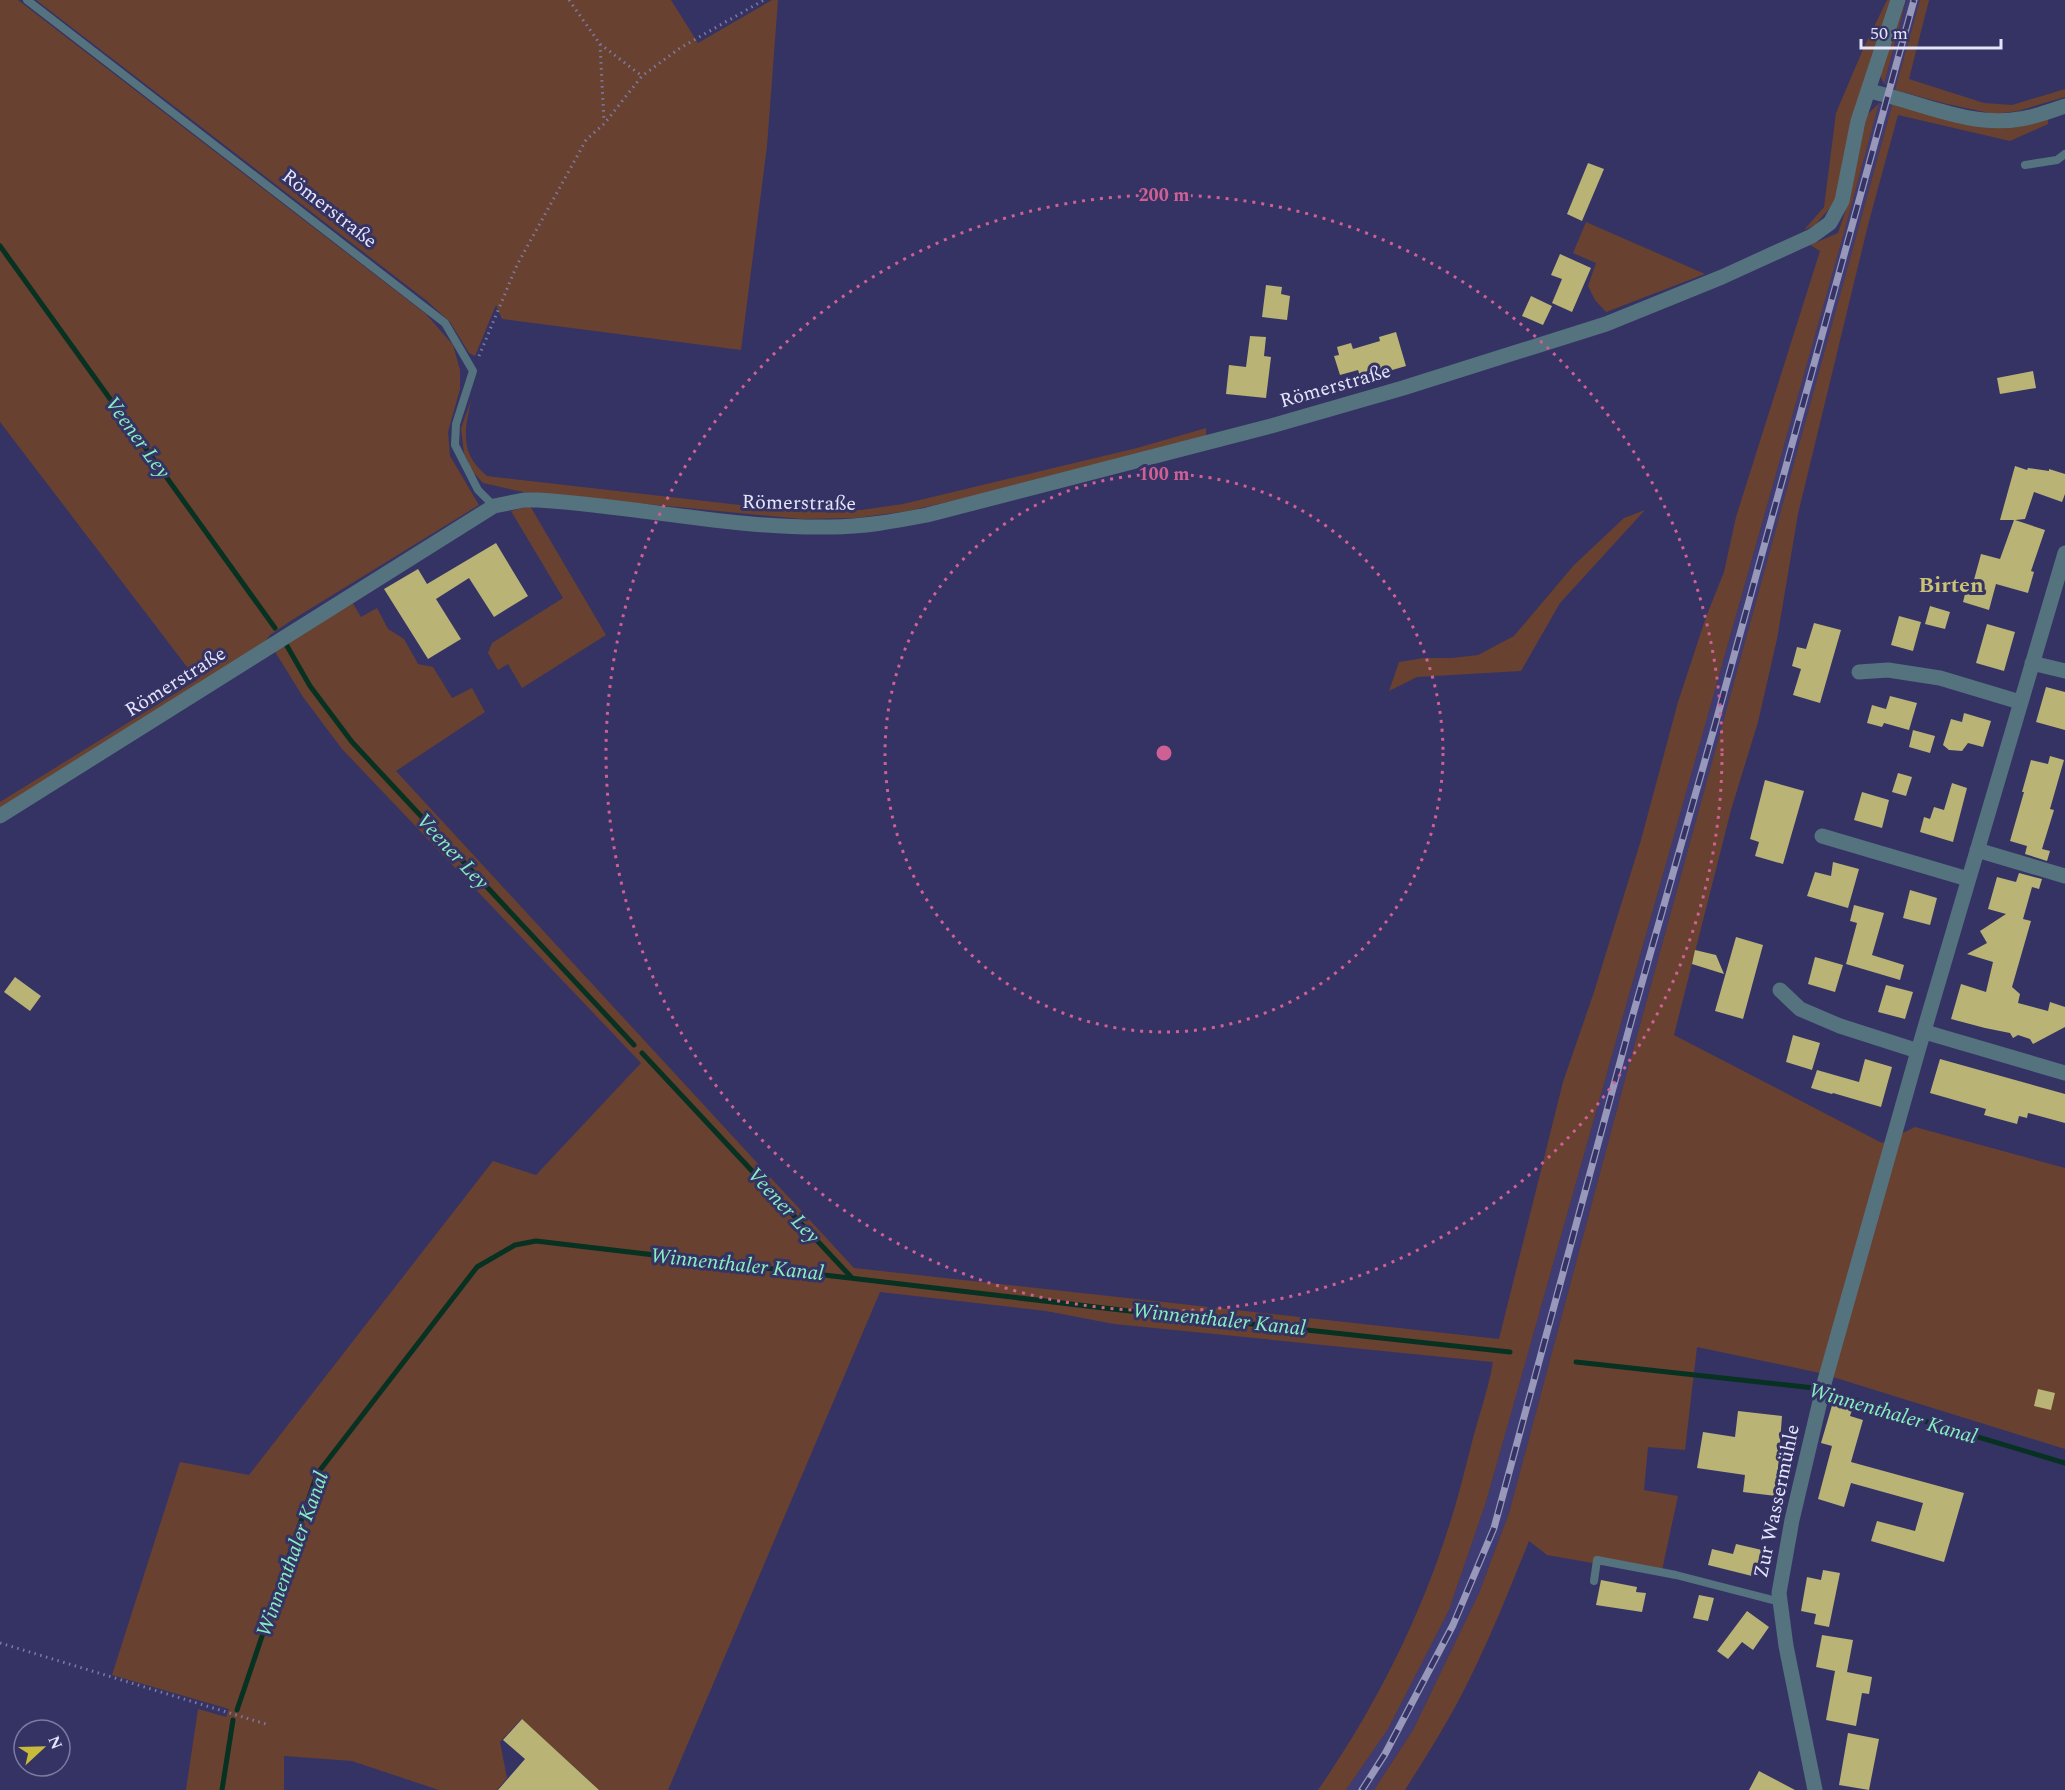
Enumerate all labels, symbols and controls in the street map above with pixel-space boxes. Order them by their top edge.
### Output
scale bar [1861,12,2000,50]
text: 50 m [1870,20,1908,47]
street label: Römerstraße [275,162,384,256]
text: 200 m [1138,182,1190,209]
street label: Römerstraße [1276,356,1394,416]
water label: Veener Ley [96,390,178,486]
text: 100 m [1138,461,1190,488]
street label: Römerstraße [742,487,856,519]
district label: Birten [1918,569,1984,602]
street label: Römerstraße [119,639,232,725]
centre of rings [1154,743,1174,763]
water label: Veener Ley [408,806,497,898]
water label: Veener Ley [739,1160,828,1252]
water label: Winnenthaler Kanal [649,1240,826,1290]
water label: Winnenthaler Kanal [1131,1295,1308,1345]
water label: Winnenthaler Kanal [1805,1375,1981,1453]
street label: Zur Wassermühle [1746,1422,1808,1581]
water label: Winnenthaler Kanal [248,1467,338,1642]
north arrow [12,1718,72,1778]
text: N [41,1732,69,1753]

